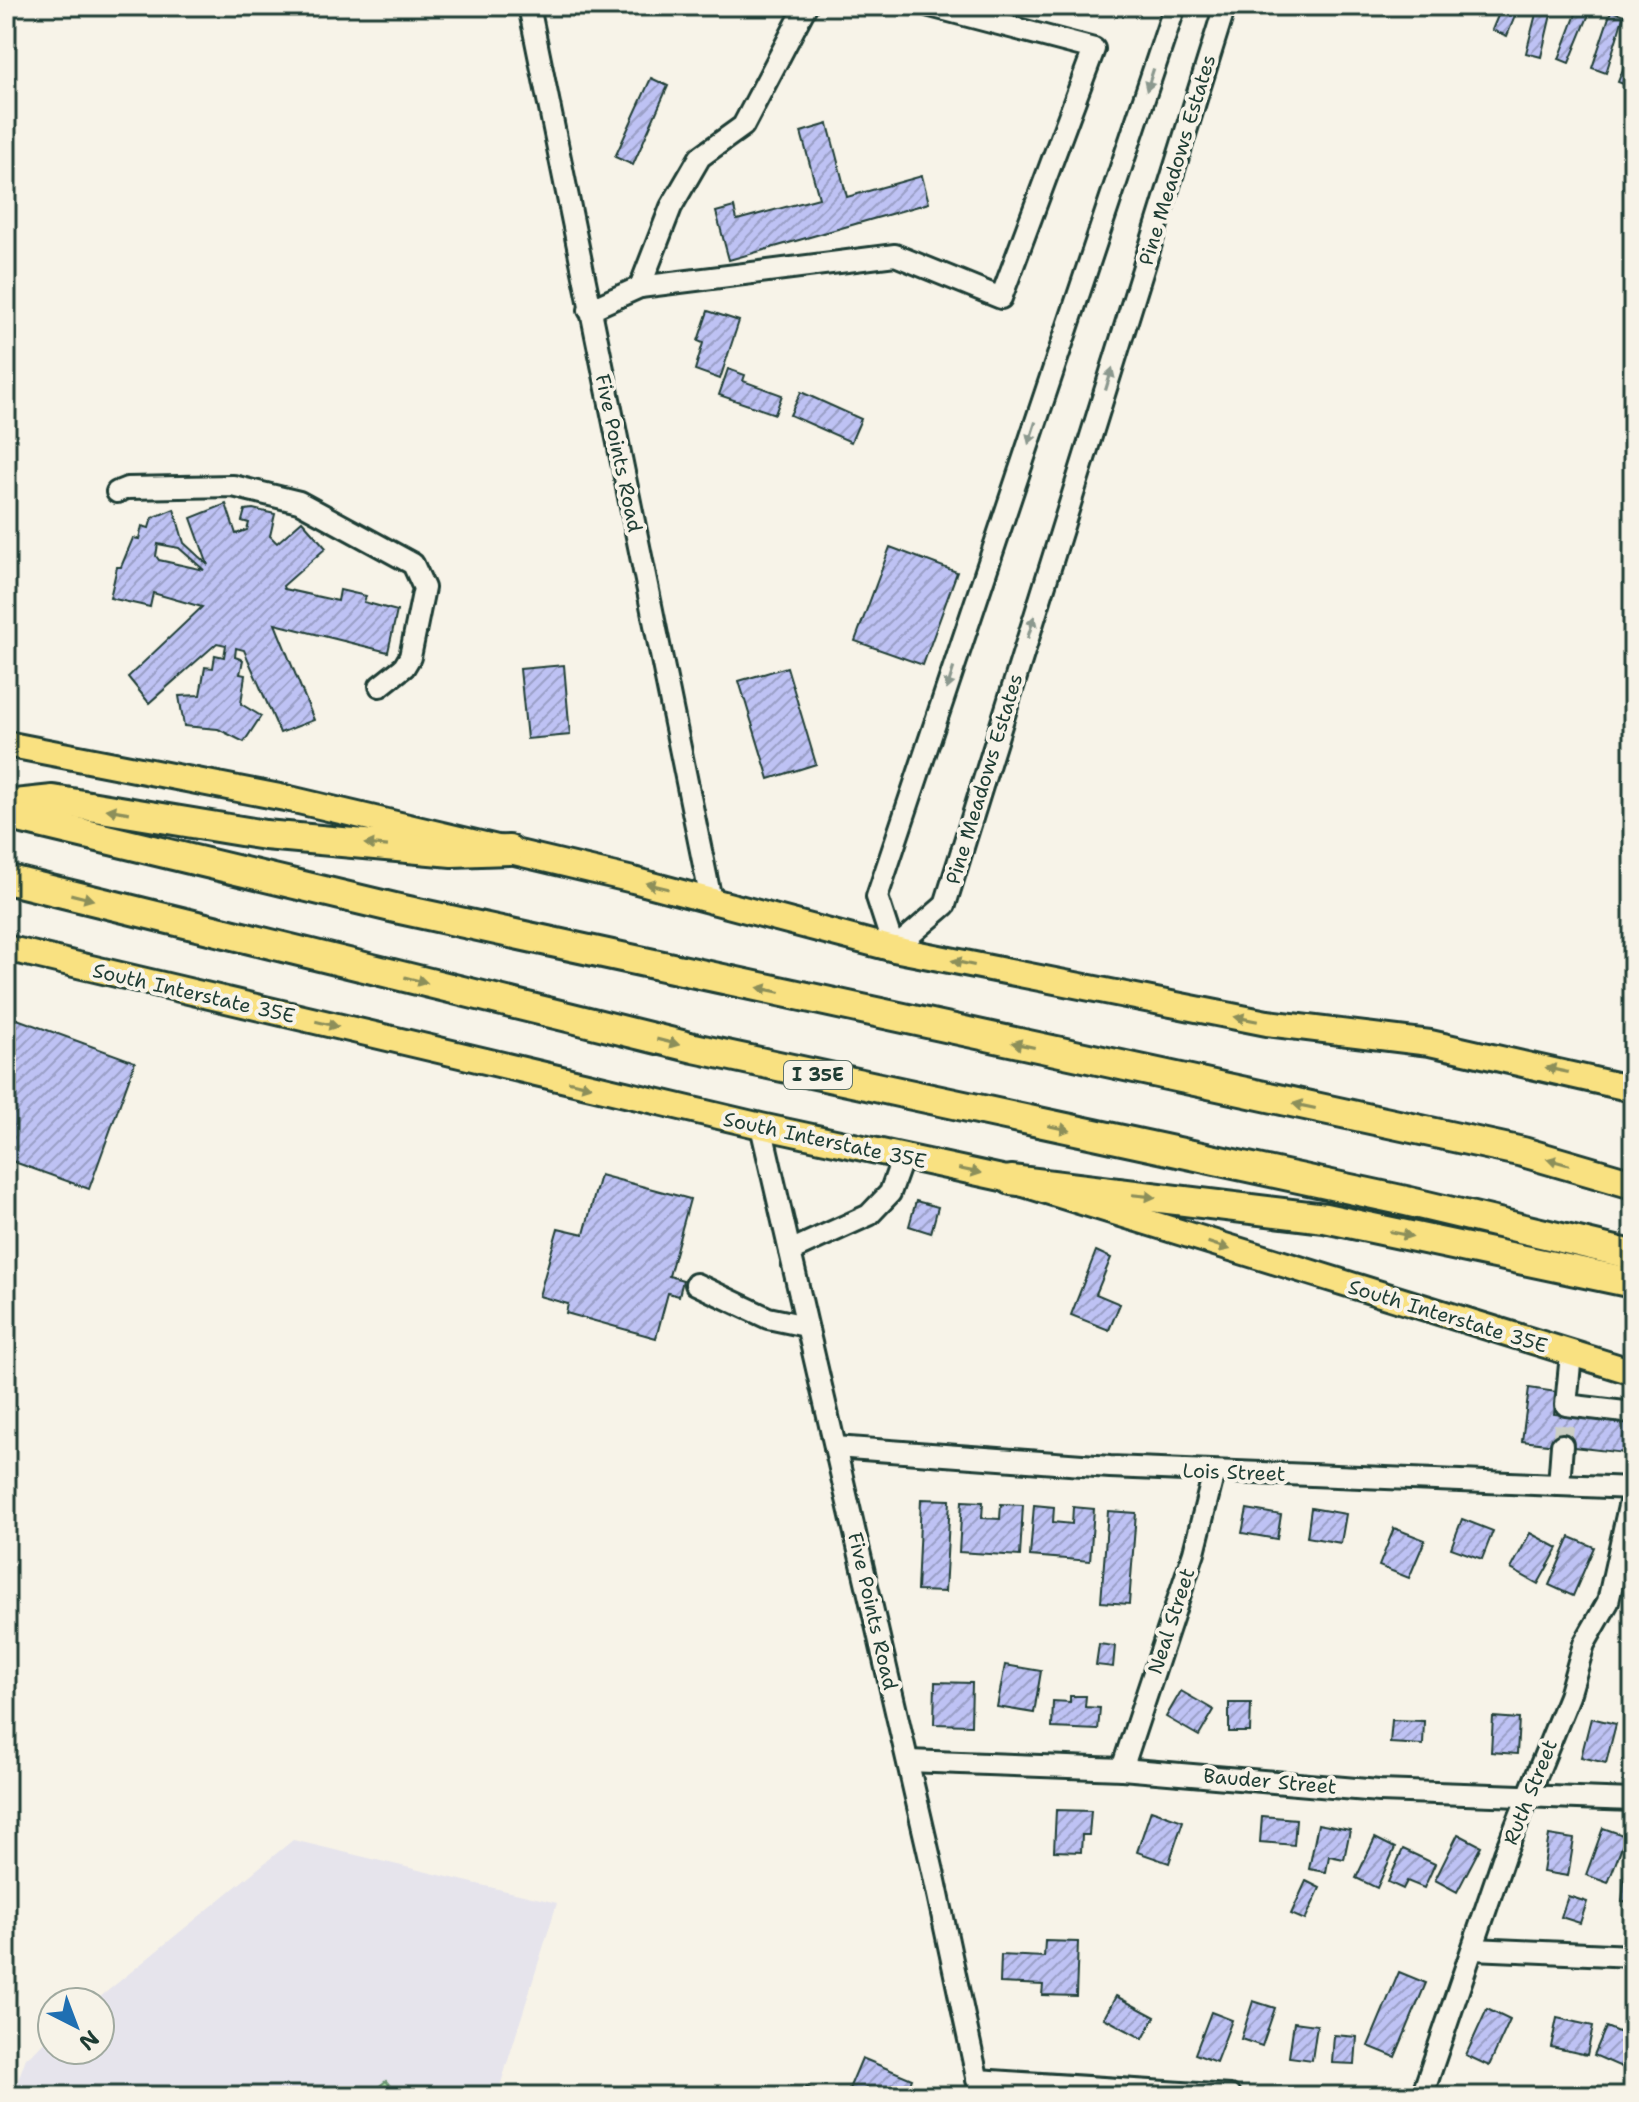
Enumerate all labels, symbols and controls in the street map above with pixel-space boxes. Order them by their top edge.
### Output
street label: Pine Meadows Estates [1133,51,1221,269]
one-way arrow [1144,68,1156,92]
one-way arrow [1103,366,1115,390]
street label: Five Points Road [590,372,649,535]
one-way arrow [1026,421,1038,445]
one-way arrow [1026,615,1038,639]
one-way arrow [943,668,956,692]
street label: Pine Meadows Estates [940,670,1028,888]
one-way arrow [105,804,130,816]
one-way arrow [363,838,388,851]
one-way arrow [644,880,669,892]
one-way arrow [69,892,94,904]
one-way arrow [951,956,976,969]
street label: South Interstate 35E [90,957,298,1029]
one-way arrow [403,974,428,986]
one-way arrow [756,983,781,996]
one-way arrow [1233,1013,1258,1025]
one-way arrow [315,1018,340,1031]
one-way arrow [656,1036,681,1048]
one-way arrow [1010,1038,1035,1051]
road number: I 35E [784,1061,852,1089]
one-way arrow [1545,1063,1570,1076]
one-way arrow [568,1078,593,1090]
one-way arrow [1292,1099,1317,1112]
street label: South Interstate 35E [721,1106,929,1174]
one-way arrow [1047,1122,1072,1135]
one-way arrow [1546,1155,1570,1168]
one-way arrow [958,1165,983,1178]
one-way arrow [1132,1189,1157,1202]
one-way arrow [1389,1229,1414,1241]
one-way arrow [1208,1240,1232,1252]
street label: South Interstate 35E [1345,1273,1551,1359]
street label: Lois Street [1182,1457,1286,1487]
street label: Five Points Road [842,1530,904,1693]
street label: Neal Street [1142,1565,1200,1677]
street label: Ruth Street [1497,1735,1563,1849]
street label: Bauder Street [1202,1762,1338,1800]
north arrow [36,1986,116,2066]
text: N [73,2024,105,2057]

